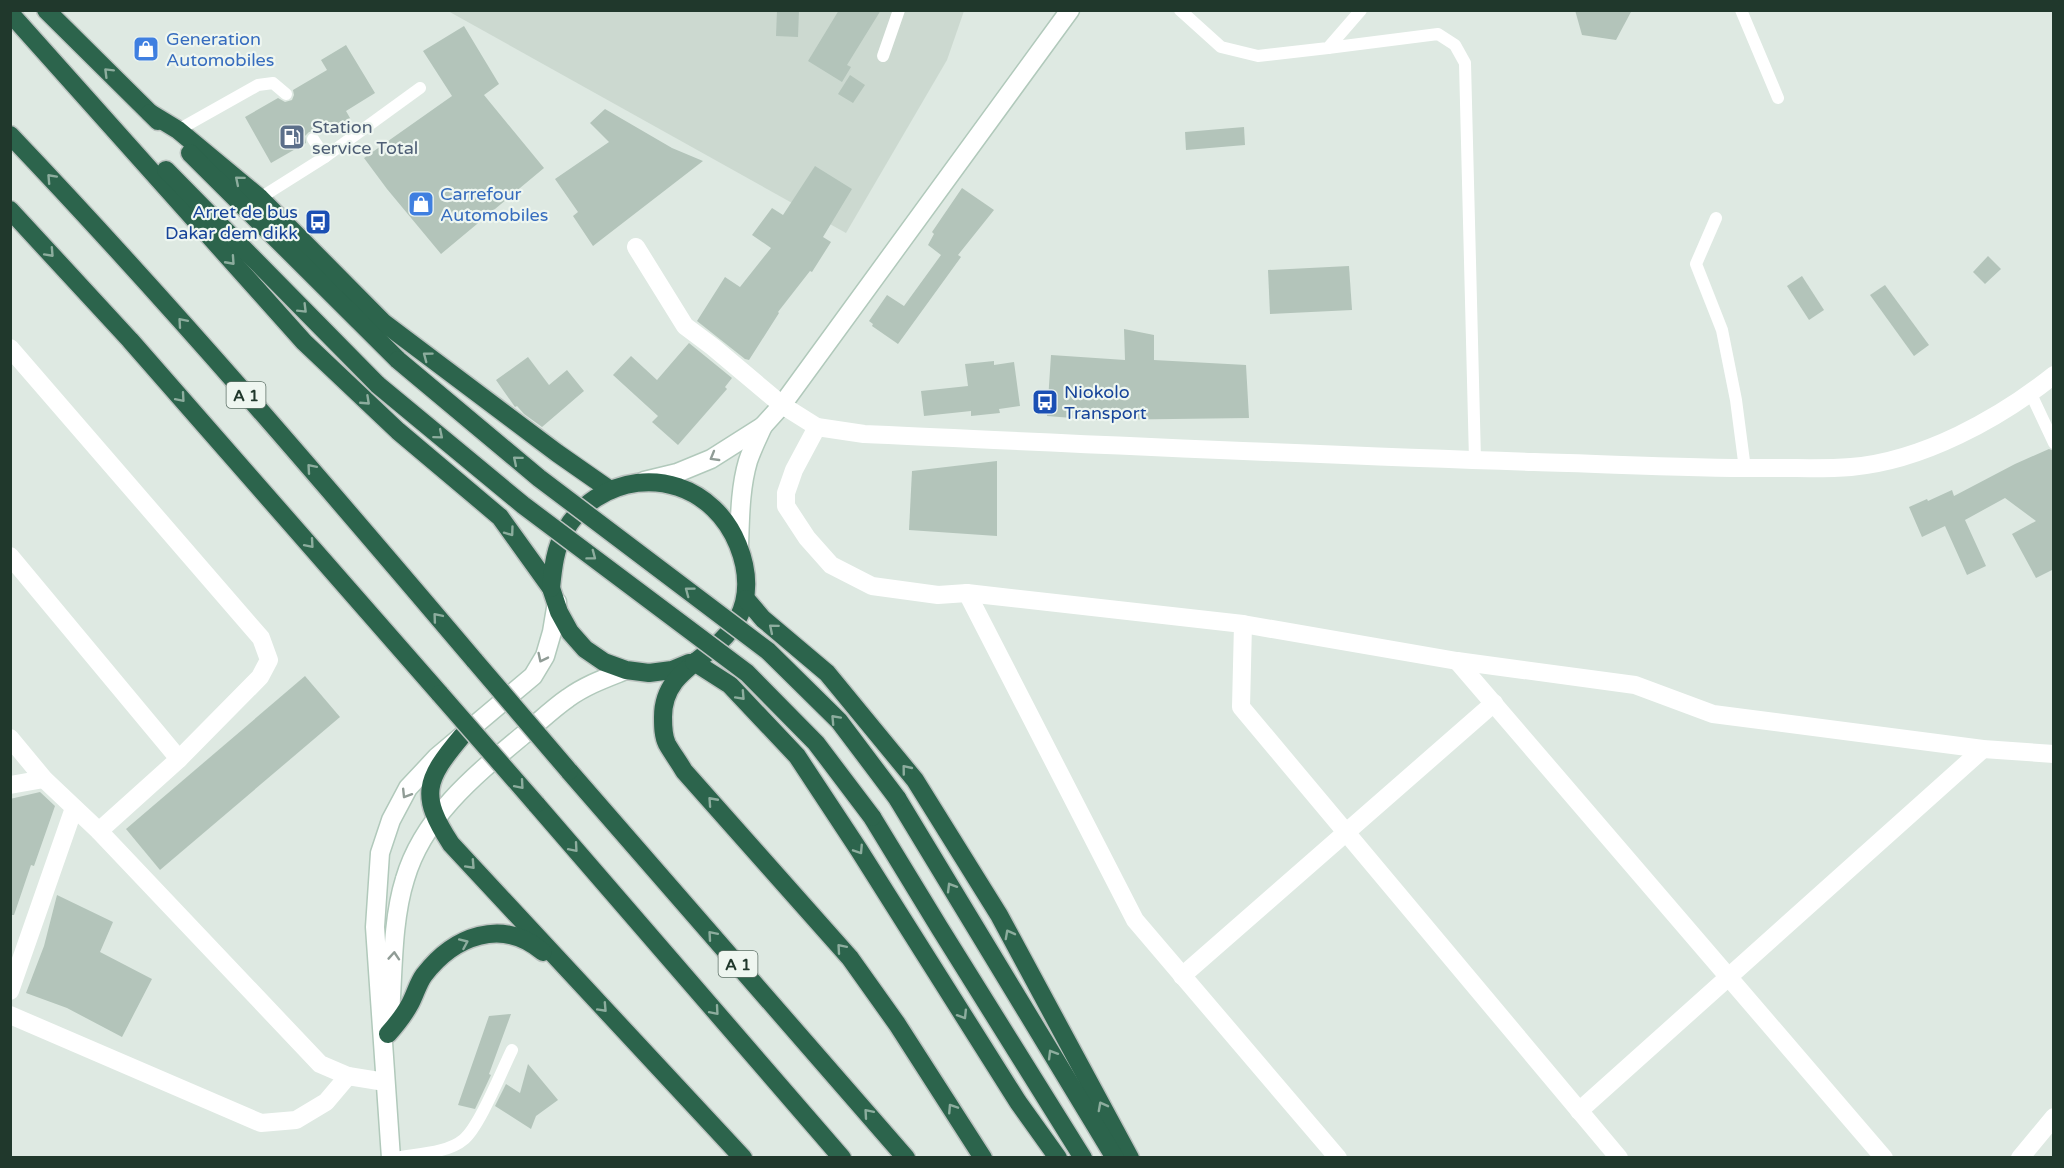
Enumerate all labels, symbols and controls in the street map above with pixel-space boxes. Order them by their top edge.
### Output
place label: Generation Automobiles [166,28,274,71]
shop icon: Generation Automobiles [131,34,161,64]
one-way arrow [105,69,116,80]
place label: Station service Total [312,116,418,159]
fuel station icon: Station service Total [277,122,307,152]
one-way arrow [47,174,58,185]
one-way arrow [234,176,245,187]
place label: Carrefour Automobiles [440,183,548,226]
shop icon: Carrefour Automobiles [406,189,436,219]
place label: Arret de bus Dakar dem dikk [165,201,298,244]
bus stop icon: Arret de bus Dakar dem dikk [303,207,333,237]
one-way arrow [43,246,54,257]
one-way arrow [224,254,235,265]
one-way arrow [295,301,306,312]
one-way arrow [178,318,189,329]
one-way arrow [422,352,433,363]
place label: Niokolo Transport [1064,381,1147,424]
road number: A 1 [226,382,266,408]
bus stop icon: Niokolo Transport [1030,387,1060,417]
one-way arrow [174,391,185,401]
one-way arrow [359,394,370,405]
one-way arrow [432,428,443,439]
one-way arrow [710,450,720,461]
one-way arrow [513,456,524,467]
one-way arrow [307,464,318,475]
one-way arrow [503,525,514,536]
one-way arrow [303,537,314,548]
one-way arrow [585,549,596,560]
one-way arrow [684,587,695,598]
one-way arrow [434,613,445,624]
one-way arrow [769,624,780,635]
one-way arrow [538,652,550,663]
one-way arrow [733,689,744,700]
one-way arrow [832,715,843,726]
one-way arrow [903,765,914,776]
one-way arrow [513,779,524,789]
one-way arrow [402,788,413,799]
one-way arrow [708,798,719,808]
one-way arrow [567,841,578,852]
one-way arrow [852,843,863,854]
one-way arrow [463,858,474,869]
one-way arrow [947,883,959,893]
one-way arrow [1005,930,1016,941]
one-way arrow [708,931,719,942]
one-way arrow [457,938,468,950]
one-way arrow [837,944,848,955]
one-way arrow [388,951,401,960]
road number: A 1 [718,951,758,977]
one-way arrow [596,1001,607,1011]
one-way arrow [708,1004,719,1015]
one-way arrow [956,1008,967,1019]
one-way arrow [1048,1050,1060,1060]
one-way arrow [1098,1102,1109,1112]
one-way arrow [948,1104,959,1115]
one-way arrow [864,1109,875,1120]

